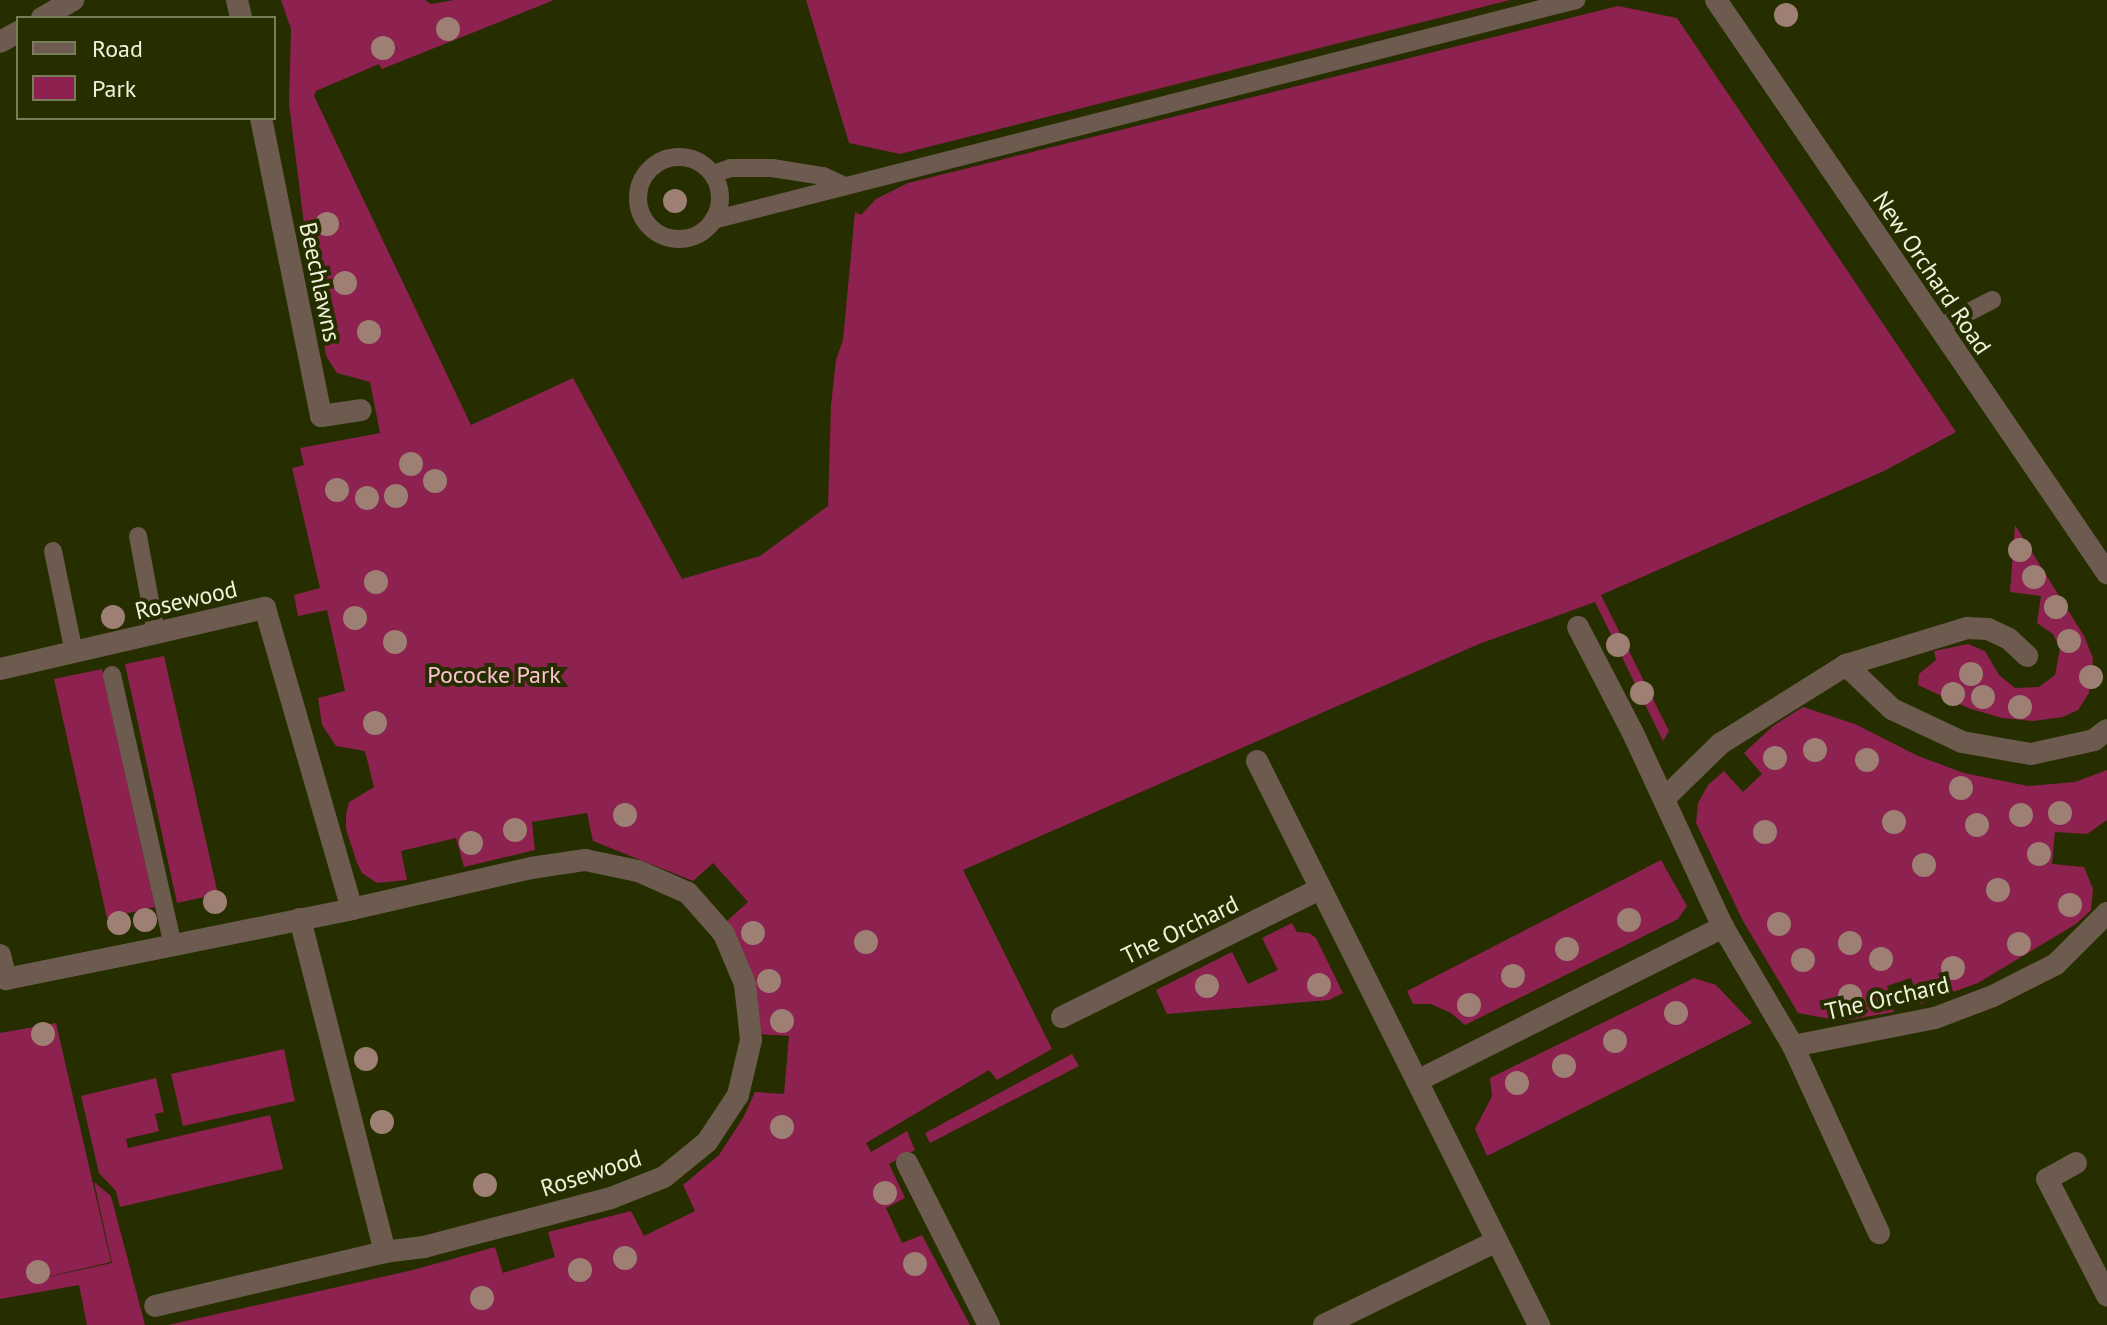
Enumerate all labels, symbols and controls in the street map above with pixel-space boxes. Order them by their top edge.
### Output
legend [16,16,276,120]
text: Road [92,33,143,64]
text: Park [92,73,136,104]
street label: New Orchard Road [1867,186,1997,360]
street label: Beechlawns [293,220,347,344]
street label: Rosewood [132,574,240,626]
park label: Pococke Park [427,661,561,689]
street label: The Orchard [1117,889,1243,971]
street label: The Orchard [1822,970,1952,1026]
street label: Rosewood [537,1143,645,1203]

